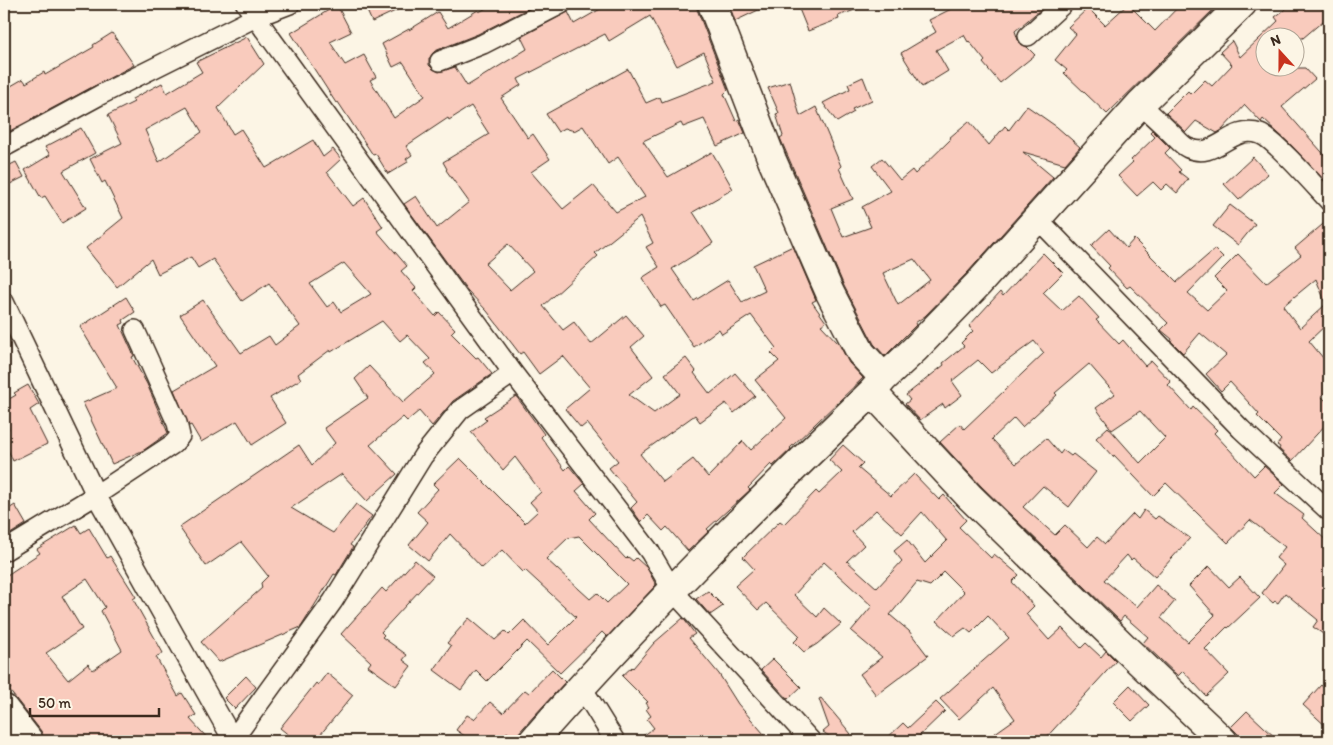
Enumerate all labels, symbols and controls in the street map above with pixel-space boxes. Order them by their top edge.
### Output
north arrow [1256,28,1306,78]
text: N [1268,31,1283,50]
scale bar [30,685,159,717]
text: 50 m [38,694,71,712]

